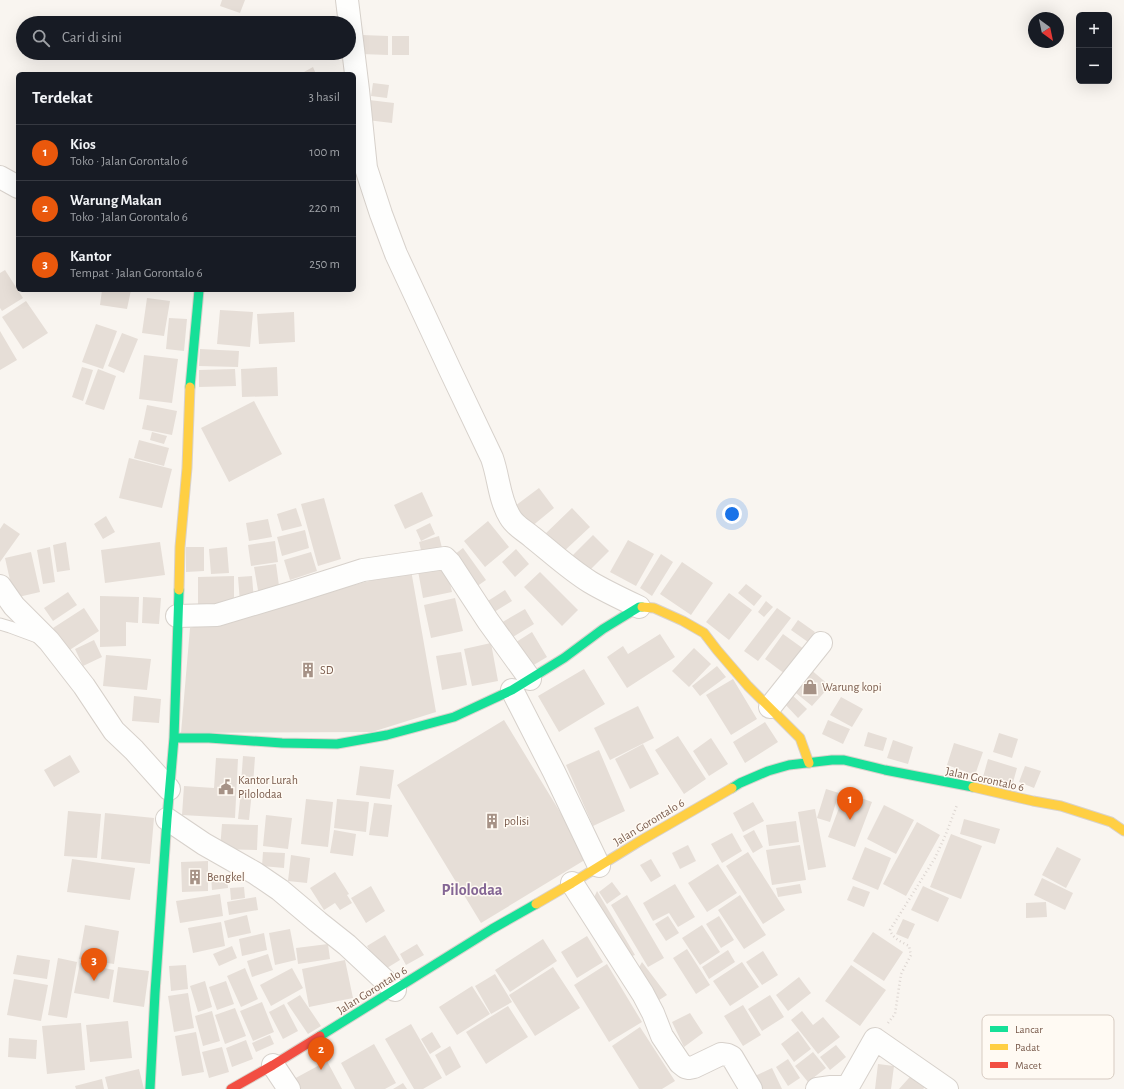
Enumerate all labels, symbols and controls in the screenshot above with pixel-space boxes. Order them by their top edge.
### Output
north arrow [1028,12,1064,48]
map controls [1076,12,1112,84]
button: + [1076,12,1112,48]
search box [16,16,356,60]
icon: search [30,27,52,49]
text: Cari di sini [62,30,122,45]
button: − [1076,48,1112,84]
text: Terdekat [32,89,92,106]
text: 3 hasil [309,91,340,104]
text: Kios [70,137,96,152]
text: 1 [43,146,47,159]
text: 100 m [309,146,340,159]
text: Toko · Jalan Gorontalo 6 [70,155,188,168]
text: Warung Makan [70,193,162,208]
text: 2 [42,202,48,215]
text: 220 m [309,202,340,215]
text: Toko · Jalan Gorontalo 6 [70,211,188,224]
text: Kantor [70,249,111,264]
text: 3 [42,258,48,271]
text: 250 m [309,258,340,271]
text: Tempat · Jalan Gorontalo 6 [70,267,203,280]
your location [722,504,742,524]
building icon: SD [299,661,317,679]
place label: SD [320,664,334,676]
shop icon: Warung kopi [801,678,819,696]
place label: Warung kopi [822,681,882,693]
street label: Jalan Gorontalo 6 [945,765,1026,793]
place label: Kantor Lurah Pilolodaa [238,774,298,800]
public building icon: Kantor Lurah Pilolodaa [217,778,235,796]
pin: 1 [837,787,863,820]
street label: Jalan Gorontalo 6 [612,796,687,848]
building icon: polisi [483,812,501,830]
place label: polisi [504,815,529,827]
building icon: Bengkel [186,868,204,886]
place label: Bengkel [207,871,245,883]
district label: Pilolodaa [441,882,503,898]
pin: 3 [81,948,107,981]
street label: Jalan Gorontalo 6 [335,964,409,1016]
legend [982,1015,1114,1079]
text: Lancar [1015,1024,1043,1035]
pin: 2 [308,1037,334,1070]
text: Padat [1015,1042,1040,1053]
text: Macet [1015,1060,1042,1071]

